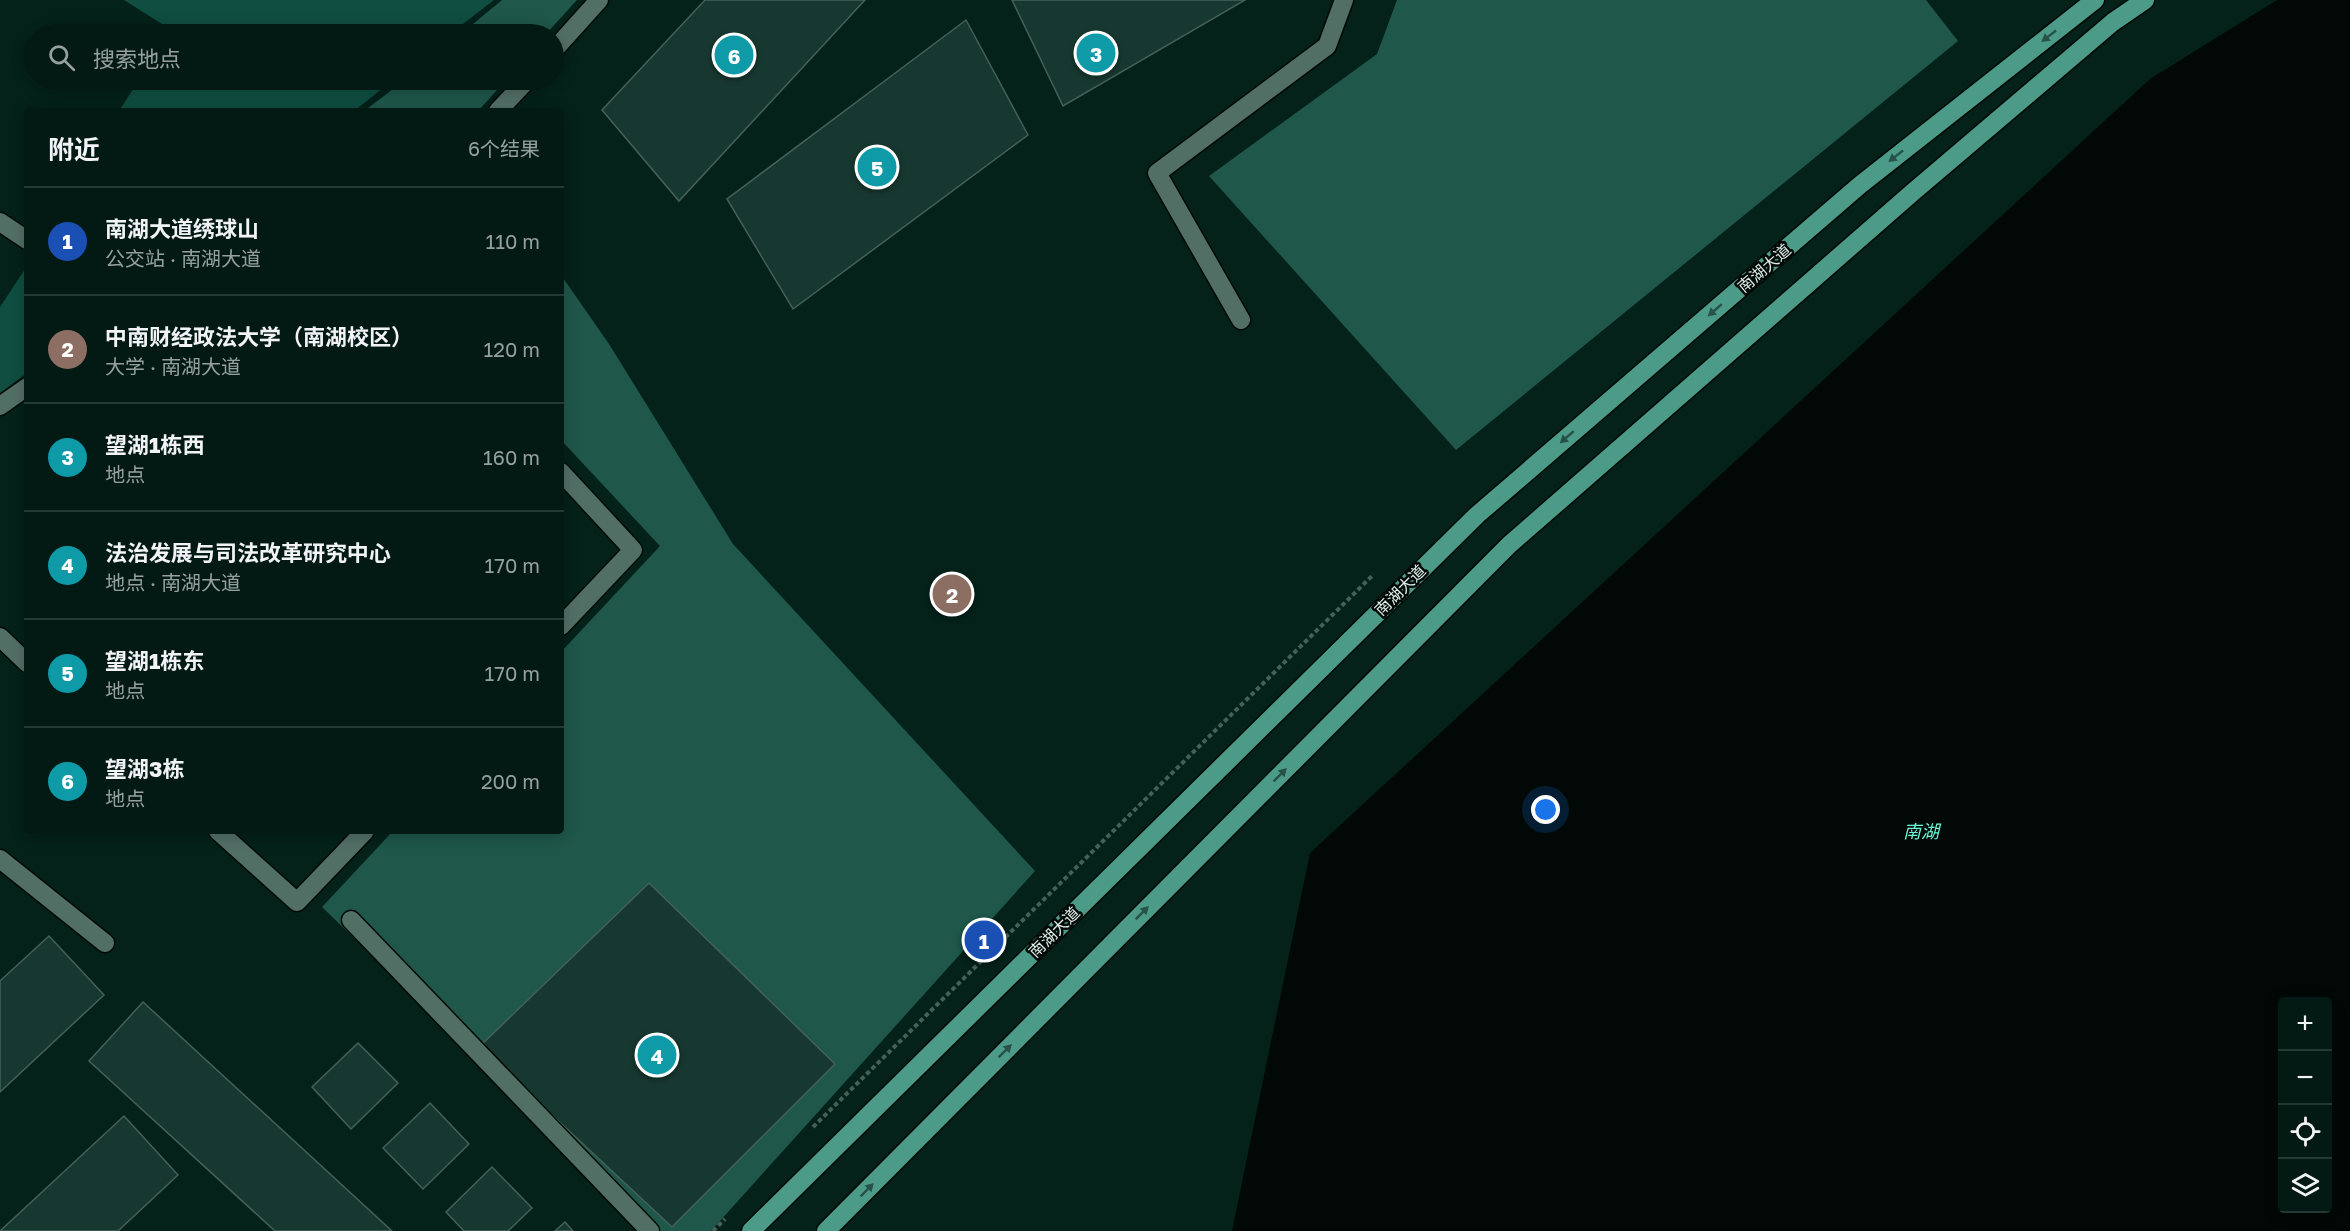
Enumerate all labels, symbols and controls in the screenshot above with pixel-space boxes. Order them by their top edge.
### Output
search box [24,24,564,90]
one-way arrow [2041,30,2057,43]
pin: 3 [1076,31,1116,76]
pin: 6 [714,32,754,78]
icon: search [45,41,78,74]
text: 搜索地点 [93,45,181,72]
text: 附近 [48,134,100,165]
text: 6个结果 [468,136,540,160]
pin: 5 [858,144,896,190]
one-way arrow [1888,150,1904,163]
text: 南湖大道绣球山 [105,215,259,242]
text: 1 [62,229,73,253]
text: 110 m [486,229,540,253]
street label: 南湖大道 [1733,239,1795,297]
text: 公交站 · 南湖大道 [105,246,261,270]
one-way arrow [1707,303,1723,316]
text: 中南财经政法大学（南湖校区） [105,323,413,350]
text: 2 [61,337,74,361]
text: 120 m [484,337,540,361]
text: 大学 · 南湖大道 [105,354,241,378]
one-way arrow [1560,430,1575,443]
text: 望湖1栋西 [105,431,204,458]
text: 3 [61,445,74,469]
text: 160 m [483,445,540,469]
text: 地点 [105,462,145,486]
text: 法治发展与司法改革研究中心 [105,539,391,566]
text: 4 [61,553,74,577]
text: 170 m [485,553,540,577]
street label: 南湖大道 [1370,560,1430,620]
text: 地点 · 南湖大道 [105,570,241,594]
pin: 2 [932,572,972,616]
text: 望湖1栋东 [105,647,204,674]
text: 5 [61,661,74,685]
text: 170 m [485,661,540,685]
text: 地点 [105,678,145,702]
text: 望湖3栋 [105,755,184,782]
one-way arrow [1272,768,1286,782]
text: 6 [61,769,74,793]
text: 200 m [481,769,540,793]
text: 地点 [105,786,145,810]
your location [1531,795,1560,824]
water label: 南湖 [1903,820,1942,842]
street label: 南湖大道 [1024,902,1084,962]
one-way arrow [1135,907,1149,921]
pin: 1 [964,918,1004,962]
map controls [2278,997,2332,1213]
button: + [2278,997,2332,1051]
pin: 4 [638,1032,676,1078]
one-way arrow [997,1045,1011,1059]
button: − [2278,1051,2332,1105]
button: locate [2278,1105,2332,1159]
button: layers [2278,1159,2332,1213]
one-way arrow [860,1183,874,1197]

